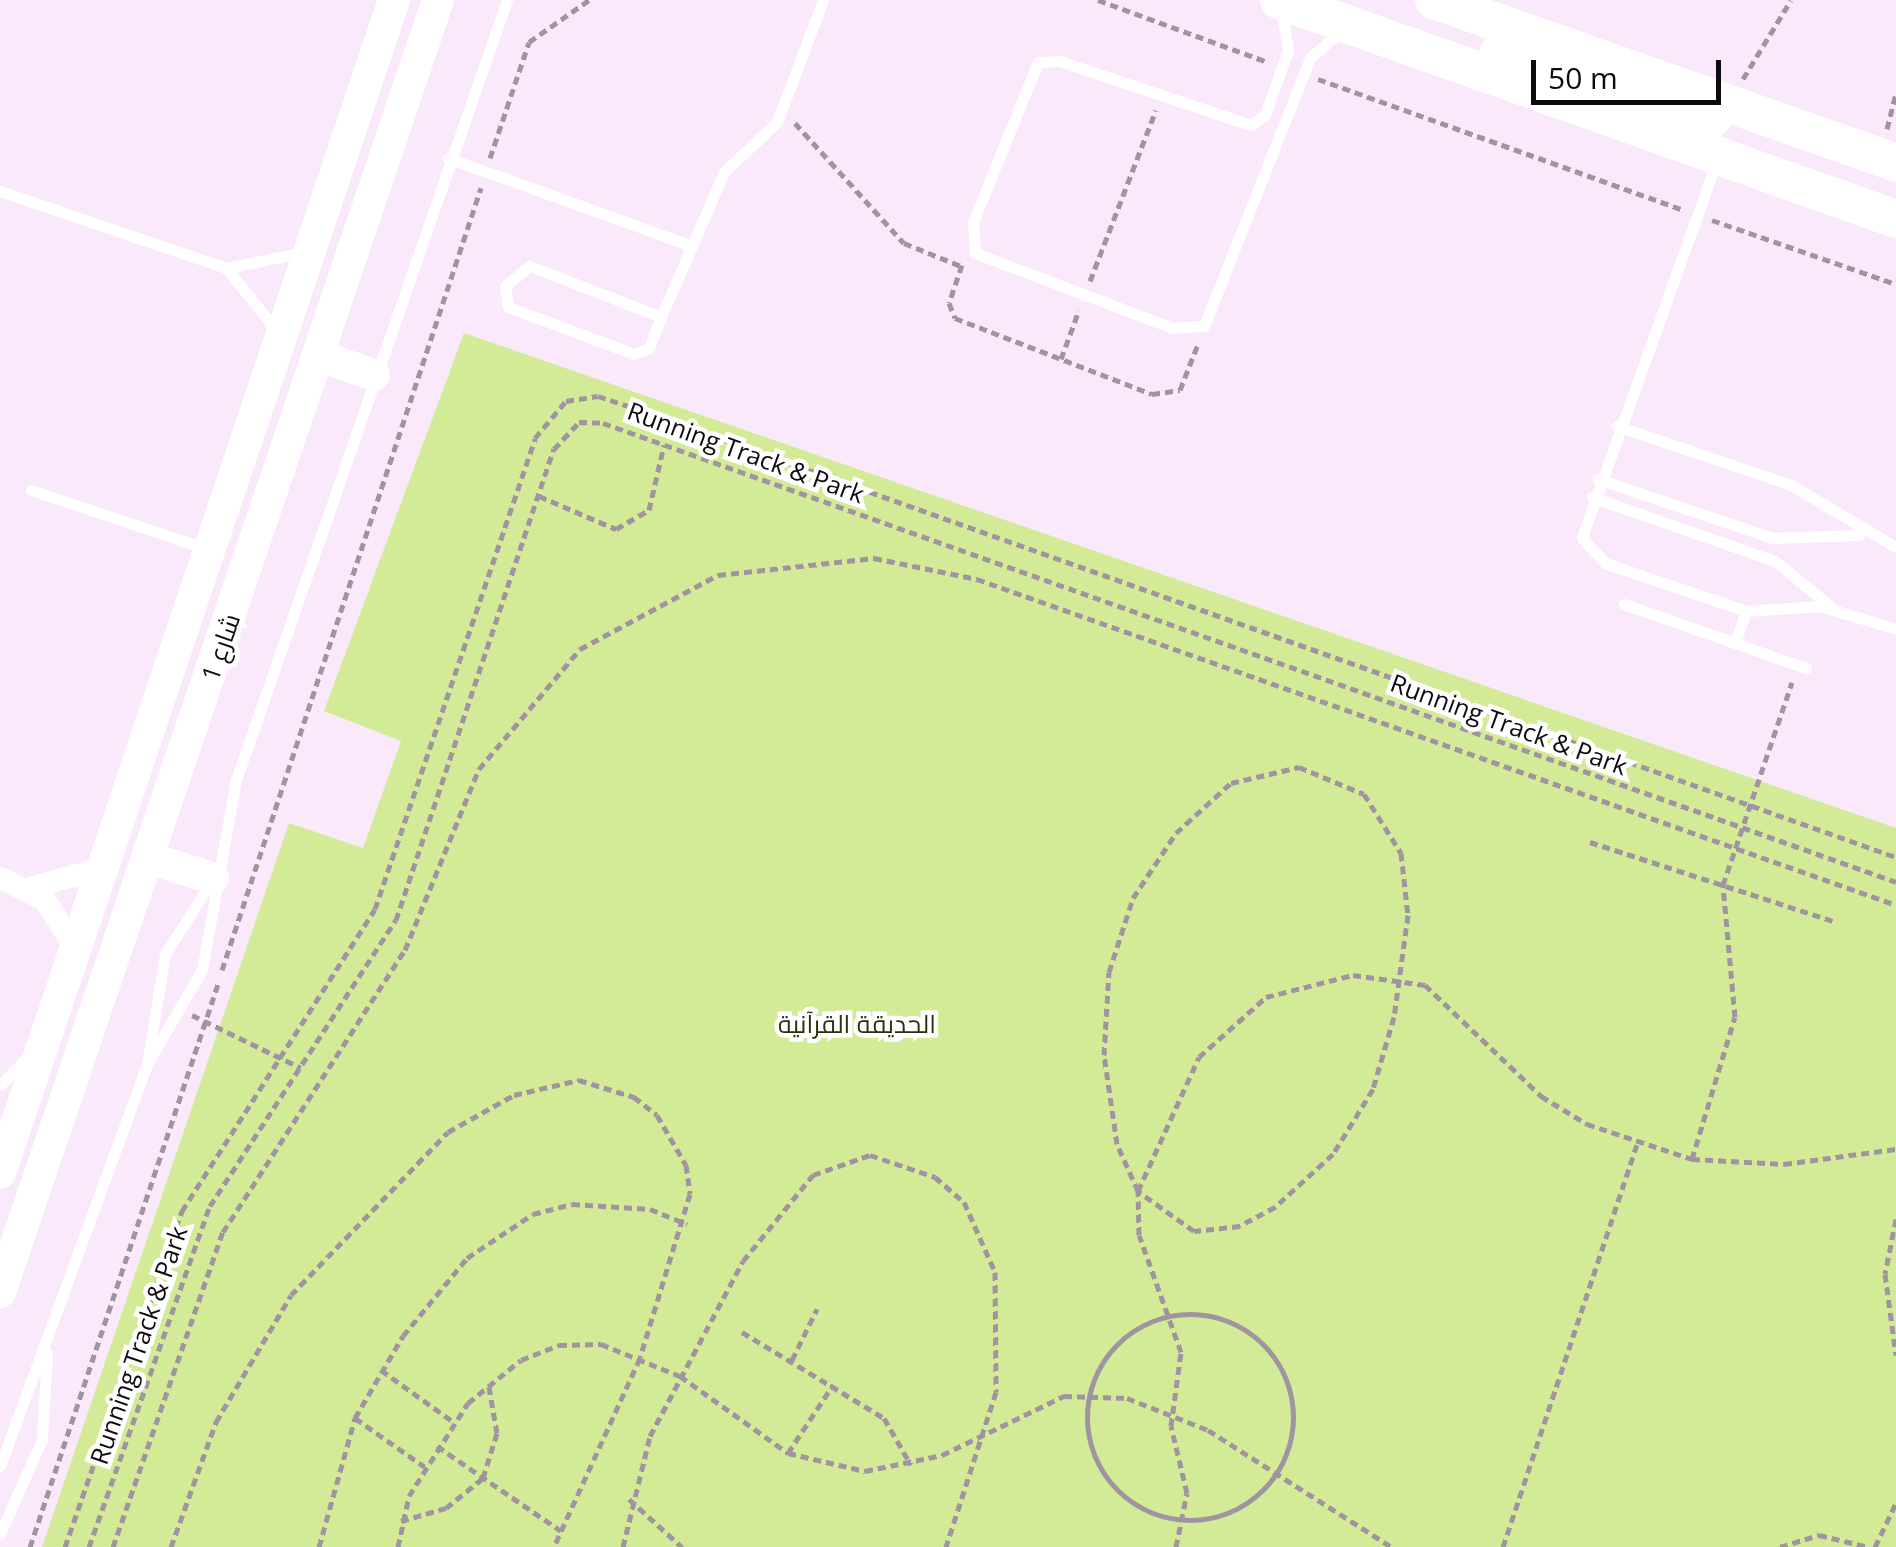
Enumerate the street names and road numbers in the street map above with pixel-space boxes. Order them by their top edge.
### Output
street label: Running Track & Park [624,395,868,509]
street label: شارع 1 [195,609,245,685]
street label: Running Track & Park [1387,667,1631,781]
street label: Running Track & Park [83,1222,193,1468]

